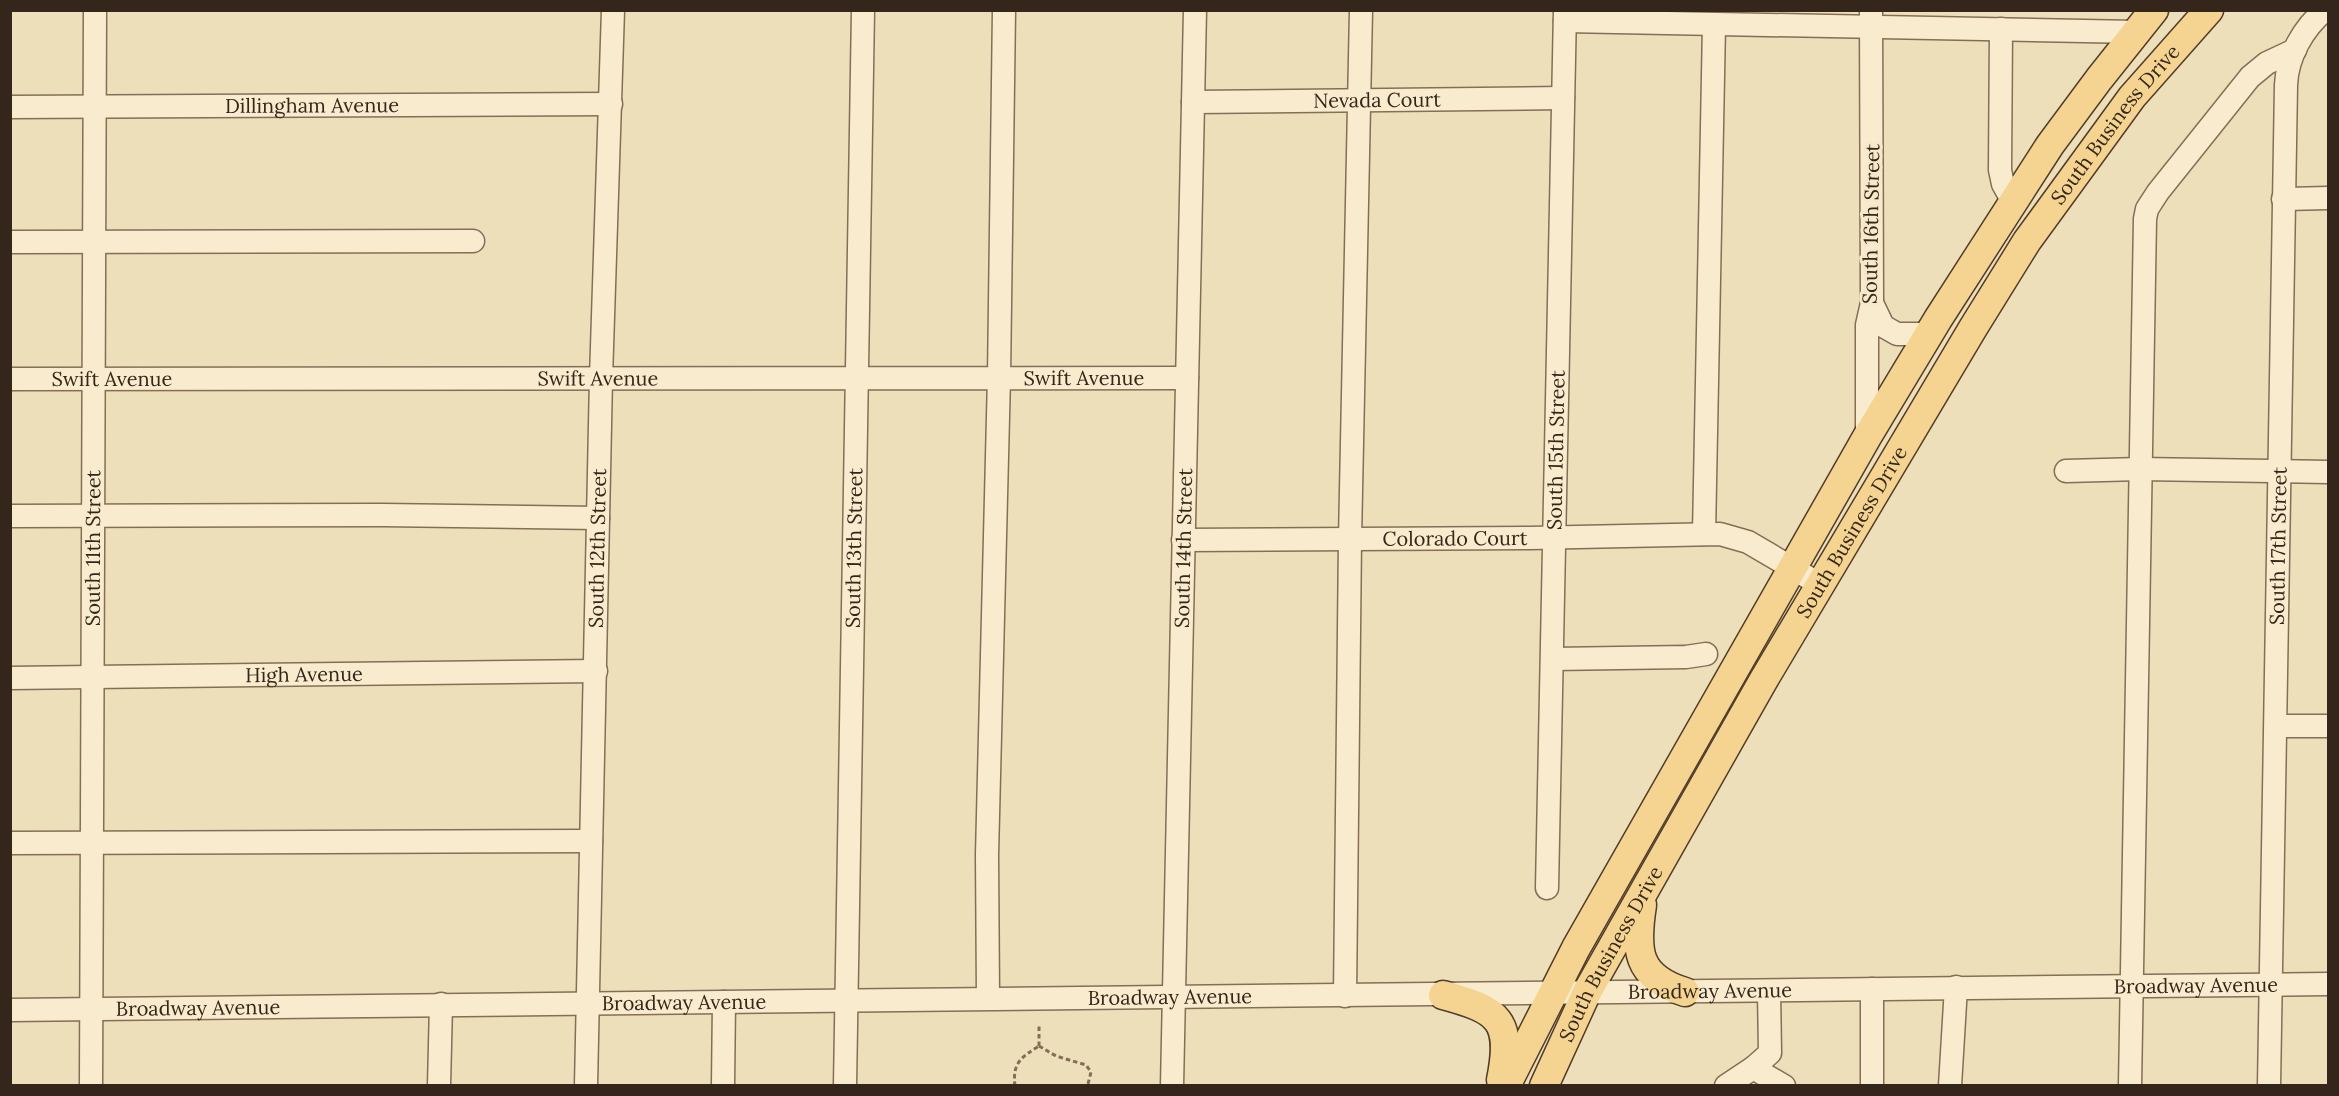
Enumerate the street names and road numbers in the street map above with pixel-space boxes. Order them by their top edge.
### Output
street label: South Business Drive [2045,39,2185,209]
street label: Nevada Court [1313,86,1441,113]
street label: Dillingham Avenue [225,92,399,118]
street label: South 16th Street [1857,143,1884,304]
street label: Swift Avenue [538,365,659,391]
street label: Swift Avenue [1024,365,1145,390]
street label: Swift Avenue [52,366,173,391]
street label: South 15th Street [1541,370,1570,530]
street label: South Business Drive [1790,441,1912,622]
street label: South 17th Street [2264,466,2292,625]
street label: South 12th Street [583,468,611,628]
street label: South 13th Street [840,468,867,628]
street label: South 14th Street [1169,468,1197,628]
street label: South 11th Street [80,470,105,626]
street label: Colorado Court [1382,525,1528,551]
street label: High Avenue [245,661,363,687]
street label: South Business Drive [1553,861,1668,1046]
street label: Broadway Avenue [2114,972,2278,998]
street label: Broadway Avenue [1628,977,1792,1004]
street label: Broadway Avenue [1088,983,1252,1010]
street label: Broadway Avenue [602,989,766,1015]
street label: Broadway Avenue [116,994,280,1021]

